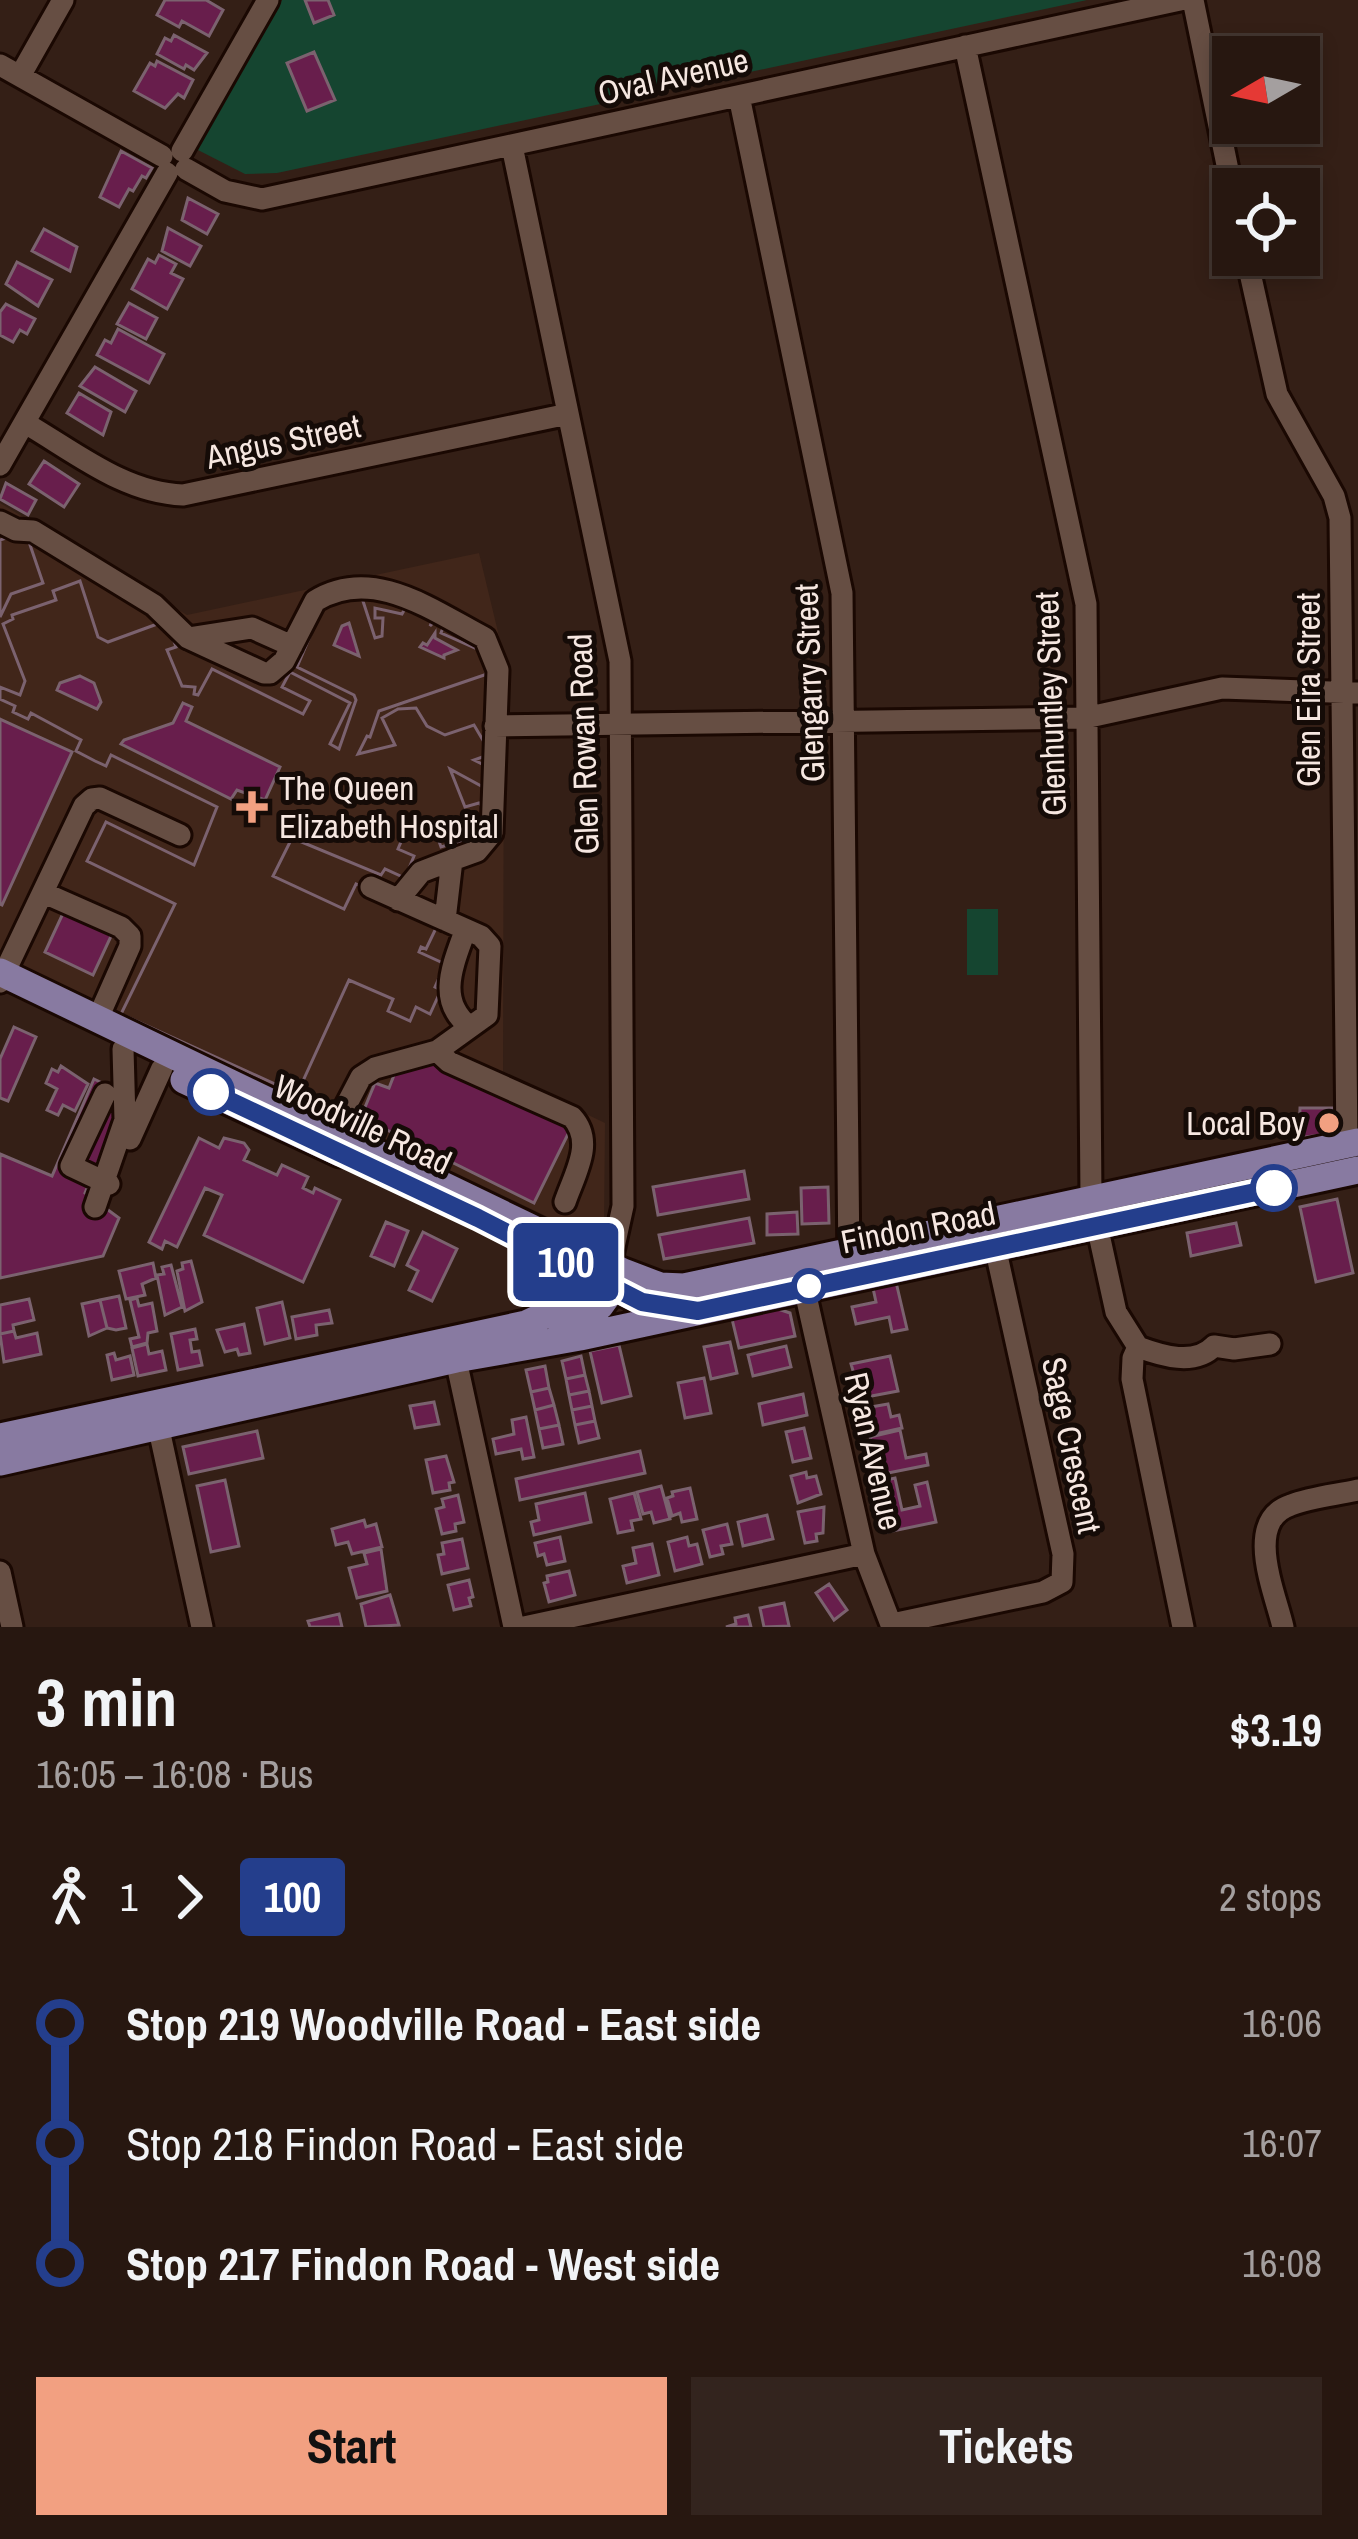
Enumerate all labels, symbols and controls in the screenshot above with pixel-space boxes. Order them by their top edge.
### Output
north arrow [1212,36,1320,144]
map controls [1212,36,1320,276]
street label: Oval Avenue [594,37,752,115]
button: locate [1212,168,1320,276]
street label: Angus Street [201,403,364,479]
street label: Glengarry Street [784,583,834,783]
street label: Glenhuntley Street [1024,591,1076,817]
street label: Glen Eira Street [1286,593,1330,787]
street label: Glen Rowan Road [557,633,609,855]
place label: The Queen Elizabeth Hospital [279,766,499,848]
marker: The Queen Elizabeth Hospital [236,791,268,823]
street label: Woodville Road [267,1064,459,1184]
unlabelled marker [189,1070,233,1114]
place label: Local Boy [1186,1101,1305,1145]
marker: Local Boy [1316,1110,1342,1136]
unlabelled marker [1252,1166,1296,1210]
street label: Findon Road [837,1190,999,1264]
line badge: 100 [497,1223,635,1301]
text: 100 [537,1234,595,1290]
unlabelled marker [793,1270,825,1302]
street label: Sage Crescent [1032,1353,1112,1537]
street label: Ryan Avenue [835,1368,913,1534]
text: 3 min [36,1658,177,1747]
text: $3.19 [1230,1699,1322,1760]
text: 16:05 – 16:08 · Bus [36,1748,313,1800]
icon: walk [36,1864,102,1930]
icon: forward [156,1864,222,1930]
text: 100 [264,1869,321,1925]
text: 1 [120,1871,138,1923]
text: 2 stops [1219,1871,1322,1923]
text: Stop 219 Woodville Road - East side [126,1993,761,2054]
text: 16:06 [1242,1997,1322,2049]
text: Stop 218 Findon Road - East side [126,2113,684,2174]
text: 16:07 [1242,2117,1322,2169]
text: Stop 217 Findon Road - West side [126,2233,720,2294]
text: 16:08 [1242,2237,1322,2289]
button: Start [36,2377,667,2515]
button: Tickets [691,2377,1322,2515]

